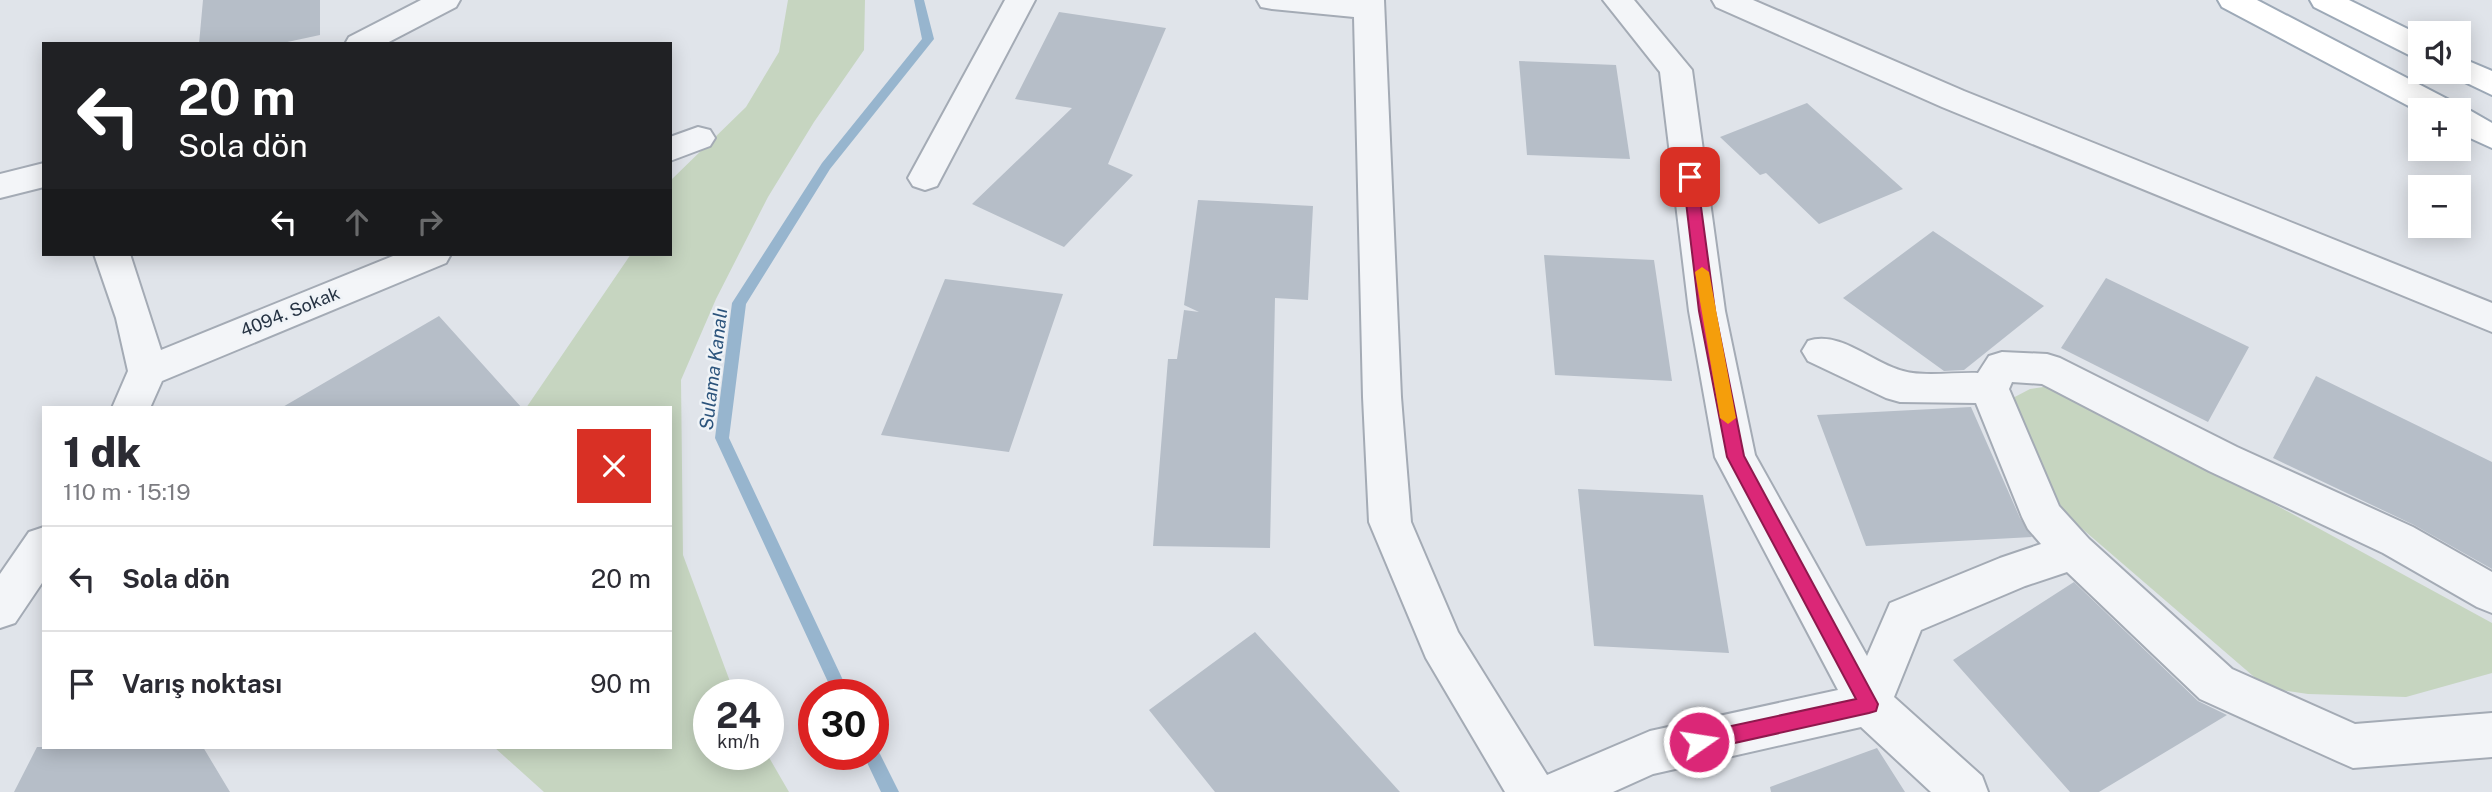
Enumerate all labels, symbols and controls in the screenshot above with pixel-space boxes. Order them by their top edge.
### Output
map controls [2408,21,2471,238]
button: sound [2408,21,2471,84]
text: 20 m [178,68,296,126]
icon: left [63,70,154,161]
button: + [2408,98,2471,161]
text: Sola dön [178,127,308,164]
pin [1660,147,1720,207]
icon: arrive [1671,158,1709,196]
button: − [2408,175,2471,238]
icon: left [265,203,303,241]
icon: ahead [338,203,376,241]
icon: right [411,203,449,241]
street label: 4094. Sokak [237,282,343,341]
water label: Sulama Kanalı [695,307,731,431]
text: 1 dk [63,427,141,476]
button: close [577,429,651,503]
text: 110 m · 15:19 [63,478,191,505]
icon: left [63,560,101,598]
text: Sola dön [122,563,230,594]
text: 20 m [591,563,651,594]
icon: arrive [63,665,101,703]
text: Varış noktası [122,668,282,699]
text: 90 m [590,668,651,699]
speed limit sign: 30 [798,679,889,770]
text: 24 [716,695,761,736]
position arrow [1662,705,1736,779]
text: km/h [717,731,760,752]

